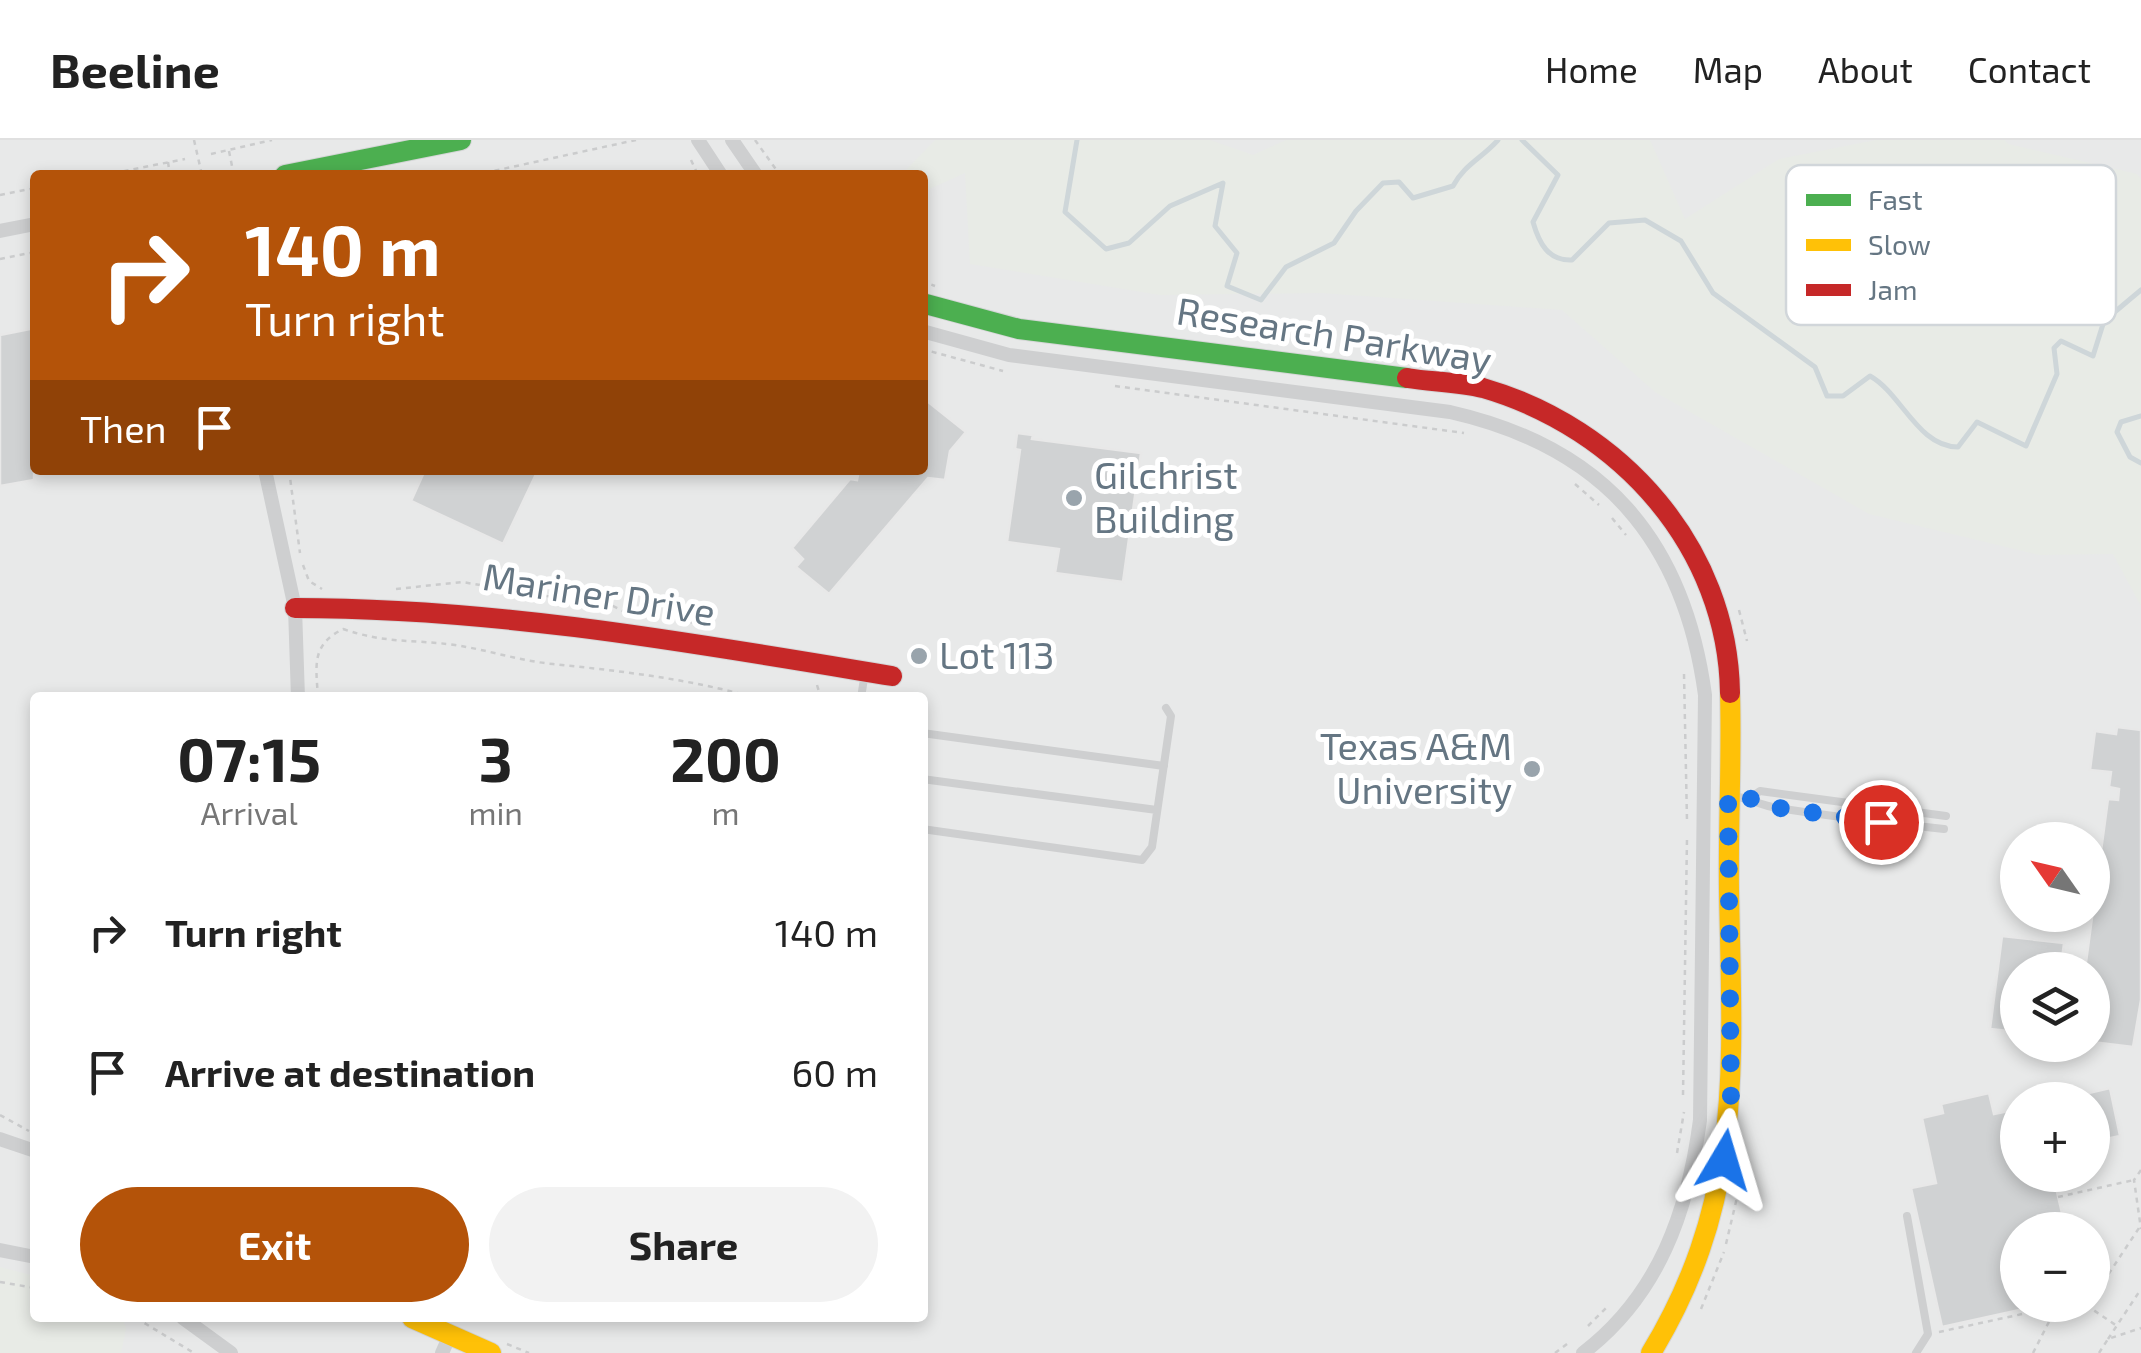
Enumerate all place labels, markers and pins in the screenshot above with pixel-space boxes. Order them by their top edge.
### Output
place label: Gilchrist Building [1094,451,1238,541]
marker: Gilchrist Building [1063,487,1085,509]
place label: Lot 113 [939,631,1054,677]
marker: Lot 113 [908,645,930,667]
place label: Texas A&M University [1320,722,1512,812]
marker: Texas A&M University [1521,758,1543,780]
pin [1839,780,1924,865]

